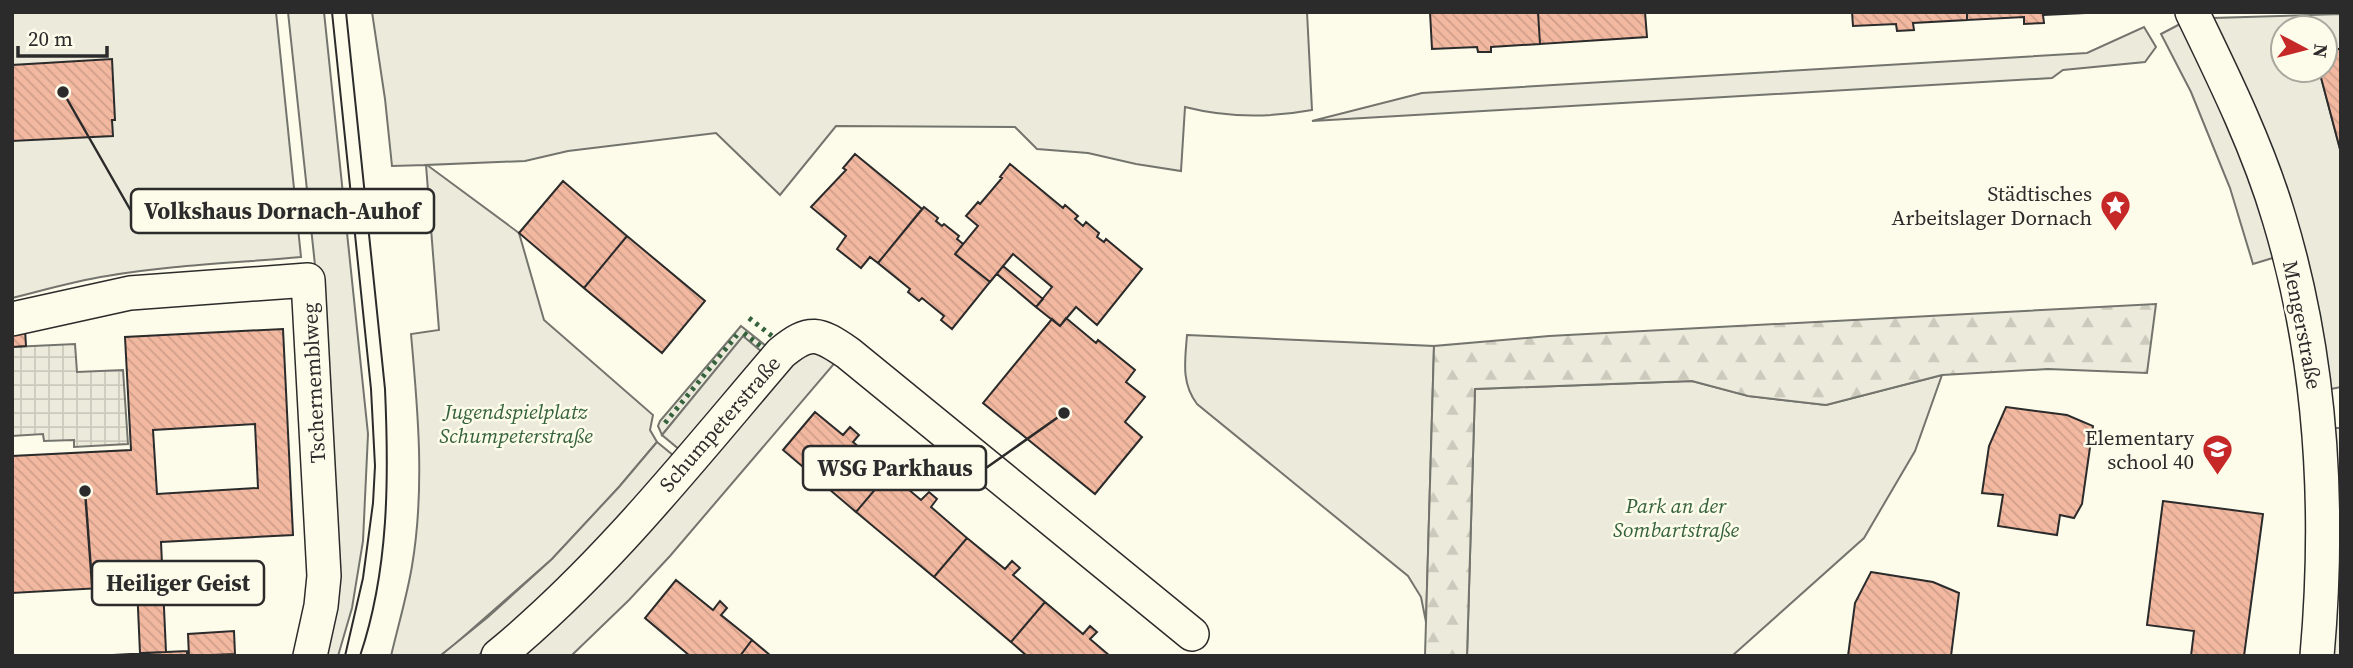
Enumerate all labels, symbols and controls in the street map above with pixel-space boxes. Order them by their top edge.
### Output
scale bar [18,14,107,58]
north arrow [2269,14,2339,84]
text: 20 m [28,24,73,53]
text: N [2307,43,2335,60]
place label: Städtisches Arbeitslager Dornach [1892,179,2092,232]
callout: Volkshaus Dornach-Auhof [131,189,434,233]
place icon: Städtisches Arbeitslager Dornach [2098,189,2132,233]
text: Volkshaus Dornach-Auhof [144,195,423,227]
street label: Mengerstraße [2276,258,2329,392]
street label: Tschernemblweg [295,302,332,464]
street label: Schumpeterstraße [652,349,787,498]
park label: Jugendspielplatz Schumpeterstraße [439,397,593,450]
place label: Elementary school 40 [2085,423,2194,476]
school or university icon: Elementary school 40 [2200,433,2234,477]
callout: WSG Parkhaus [803,446,986,490]
text: WSG Parkhaus [817,452,973,484]
park label: Park an der Sombartstraße [1613,491,1739,544]
callout: Heiliger Geist [92,561,264,605]
text: Heiliger Geist [106,567,251,599]

